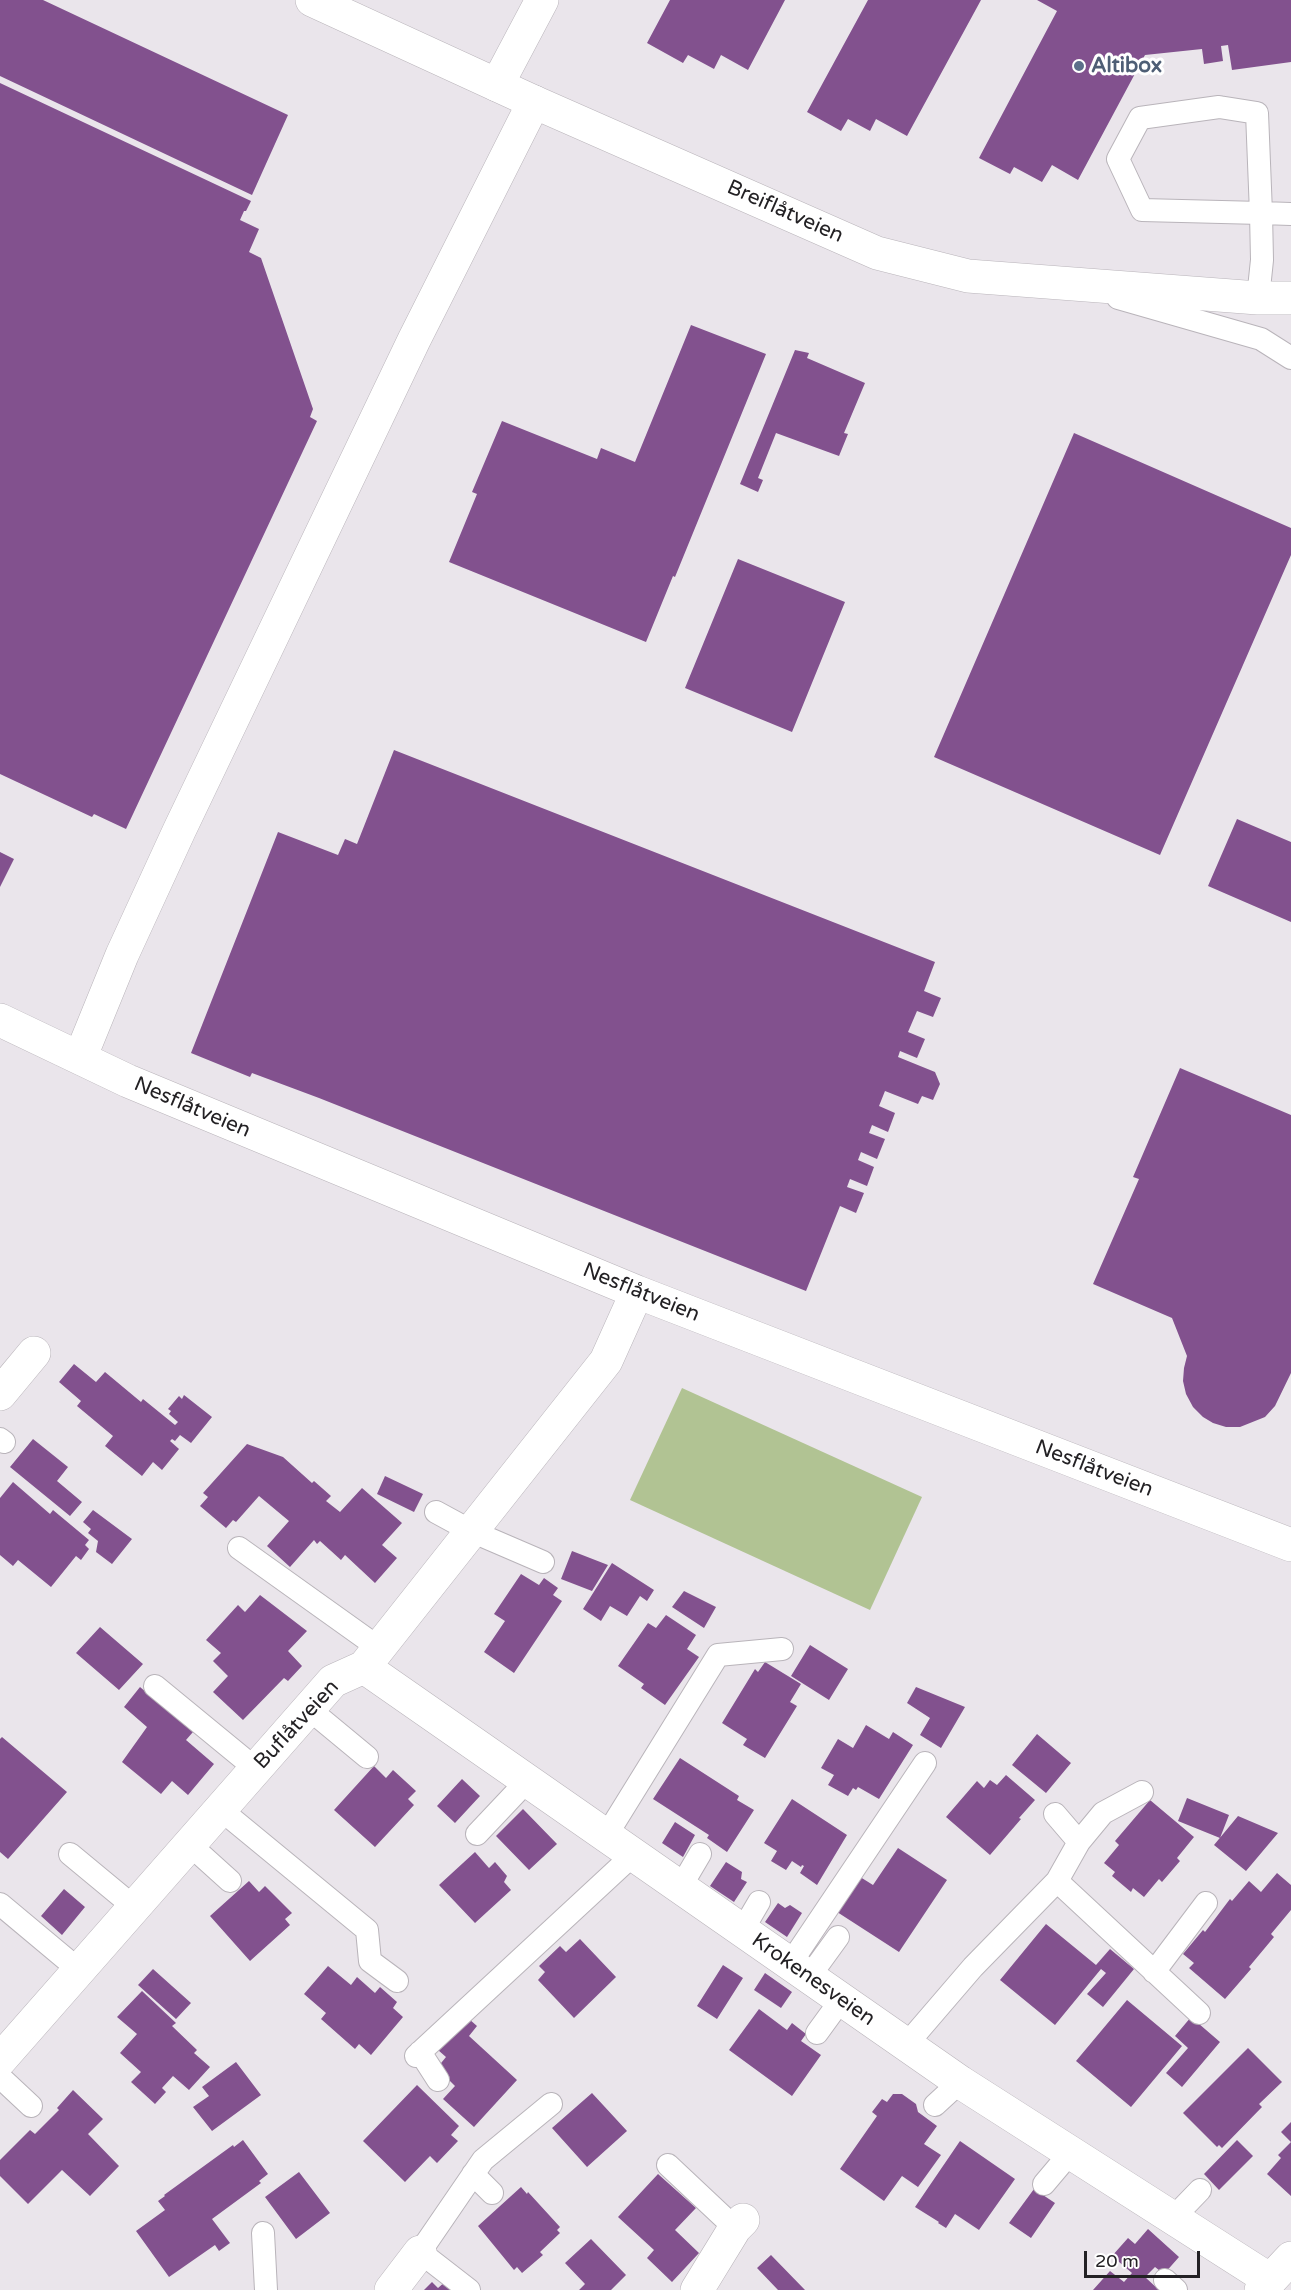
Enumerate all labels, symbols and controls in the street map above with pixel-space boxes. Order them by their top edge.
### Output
place label: Altibox [1091,53,1162,79]
marker: Altibox [1072,59,1086,73]
street label: Breiflåtveien [723,175,847,249]
street label: Nesflåtveien [130,1072,254,1144]
street label: Nesflåtveien [579,1258,703,1328]
street label: Nesflåtveien [1032,1435,1156,1503]
street label: Buflåtveien [249,1675,345,1775]
street label: Krokenesveien [746,1928,880,2032]
scale bar [1087,2239,1202,2277]
text: 20 m [1095,2250,1139,2272]

